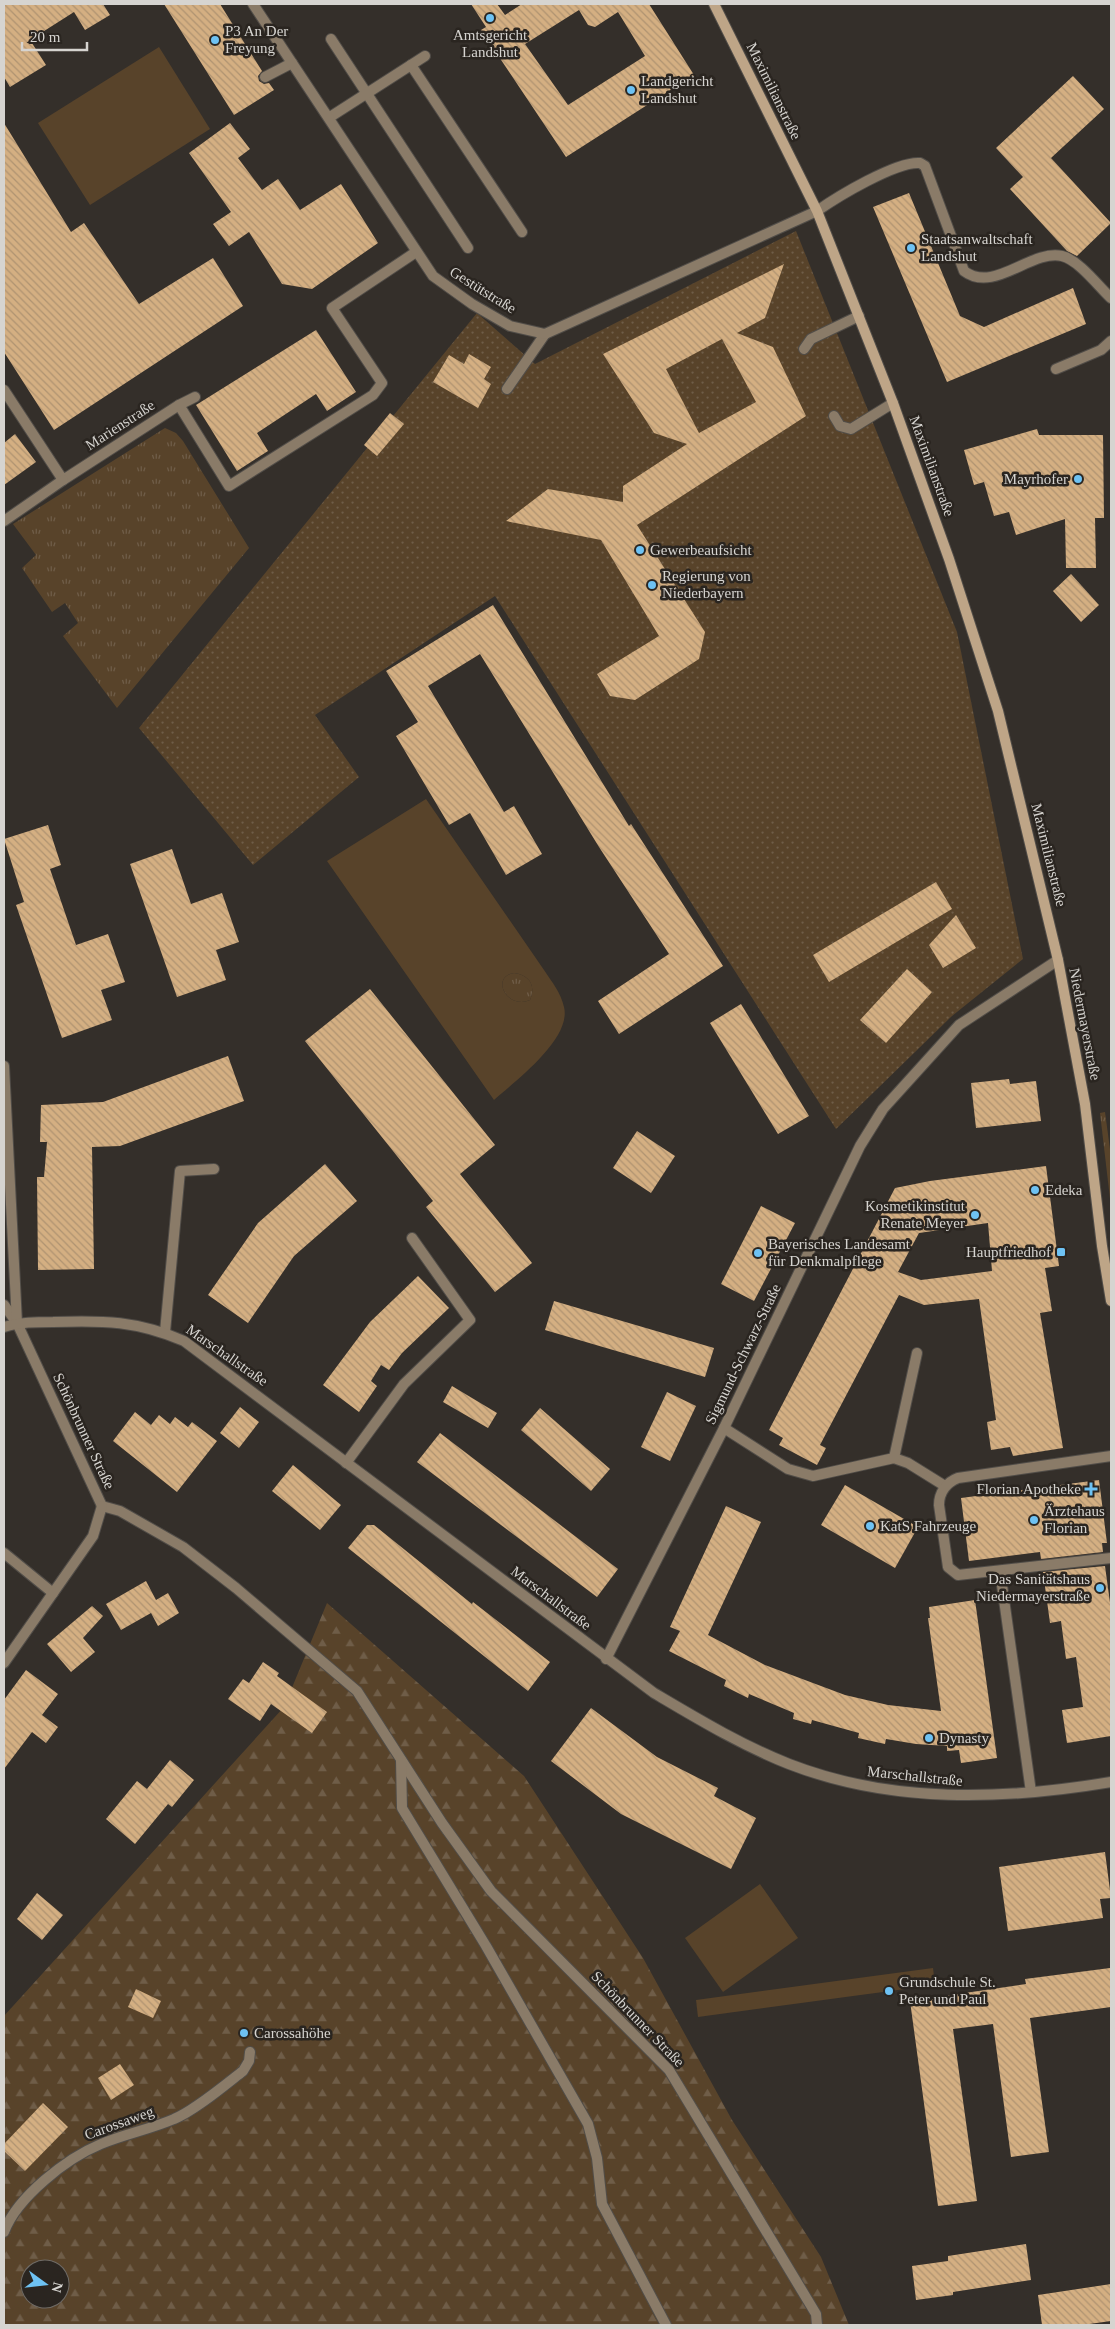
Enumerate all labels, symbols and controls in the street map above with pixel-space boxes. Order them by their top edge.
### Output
marker: Amtsgericht Landshut [484,12,496,24]
scale bar [22,20,88,52]
place label: P3 An Der Freyung [225,23,288,56]
place label: Amtsgericht Landshut [453,27,528,60]
text: 20 m [30,29,61,45]
marker: P3 An Der Freyung [209,34,221,46]
street label: Maximilianstraße [744,40,805,142]
place label: Landgericht Landshut [641,73,714,106]
marker: Landgericht Landshut [625,84,637,96]
place label: Staatsanwaltschaft Landshut [921,231,1033,264]
marker: Staatsanwaltschaft Landshut [905,242,917,254]
street label: Gestütstraße [447,263,519,317]
street label: Marienstraße [82,397,158,453]
street label: Maximilianstraße [906,414,958,519]
place label: Mayrhofer [1004,471,1068,487]
marker: Mayrhofer [1072,473,1084,485]
place label: Gewerbeaufsicht [650,542,752,558]
marker: Gewerbeaufsicht [634,544,646,556]
place label: Regierung von Niederbayern [662,568,751,601]
marker: Regierung von Niederbayern [646,579,658,591]
street label: Maximilianstraße [1028,802,1070,909]
street label: Niedermayerstraße [1066,966,1104,1082]
place label: Edeka [1045,1182,1083,1198]
marker: Edeka [1029,1184,1041,1196]
place label: Kosmetikinstitut Renate Meyer [865,1198,966,1231]
marker: Kosmetikinstitut Renate Meyer [969,1209,981,1221]
place label: Bayerisches Landesamt für Denkmalpflege [768,1236,911,1269]
place label: Hauptfriedhof [966,1244,1051,1260]
marker: Hauptfriedhof [1055,1246,1067,1258]
marker: Bayerisches Landesamt für Denkmalpflege [752,1247,764,1259]
street label: Sigmund-Schwarz-Straße [702,1281,784,1427]
street label: Marschallstraße [183,1321,271,1389]
street label: Schönbrunner Straße [50,1370,118,1492]
place label: Florian Apotheke [976,1481,1081,1497]
marker: Florian Apotheke [1085,1483,1097,1495]
place label: Ärztehaus Florian [1044,1503,1105,1536]
marker: Ärztehaus Florian [1028,1514,1040,1526]
place label: KatS Fahrzeuge [880,1518,977,1534]
marker: KatS Fahrzeuge [864,1520,876,1532]
street label: Marschallstraße [508,1563,594,1633]
place label: Das Sanitätshaus Niedermayerstraße [976,1571,1090,1604]
marker: Das Sanitätshaus Niedermayerstraße [1094,1582,1106,1594]
place label: Dynasty [939,1730,989,1746]
marker: Dynasty [923,1732,935,1744]
street label: Marschallstraße [867,1763,964,1789]
street label: Schönbrunner Straße [588,1968,688,2070]
place label: Grundschule St. Peter und Paul [899,1974,996,2007]
marker: Grundschule St. Peter und Paul [883,1985,895,1997]
place label: Carossahöhe [254,2025,331,2041]
marker: Carossahöhe [238,2027,250,2039]
street label: Carossaweg [82,2103,156,2143]
north arrow [20,2259,70,2309]
text: N [49,2280,66,2294]

